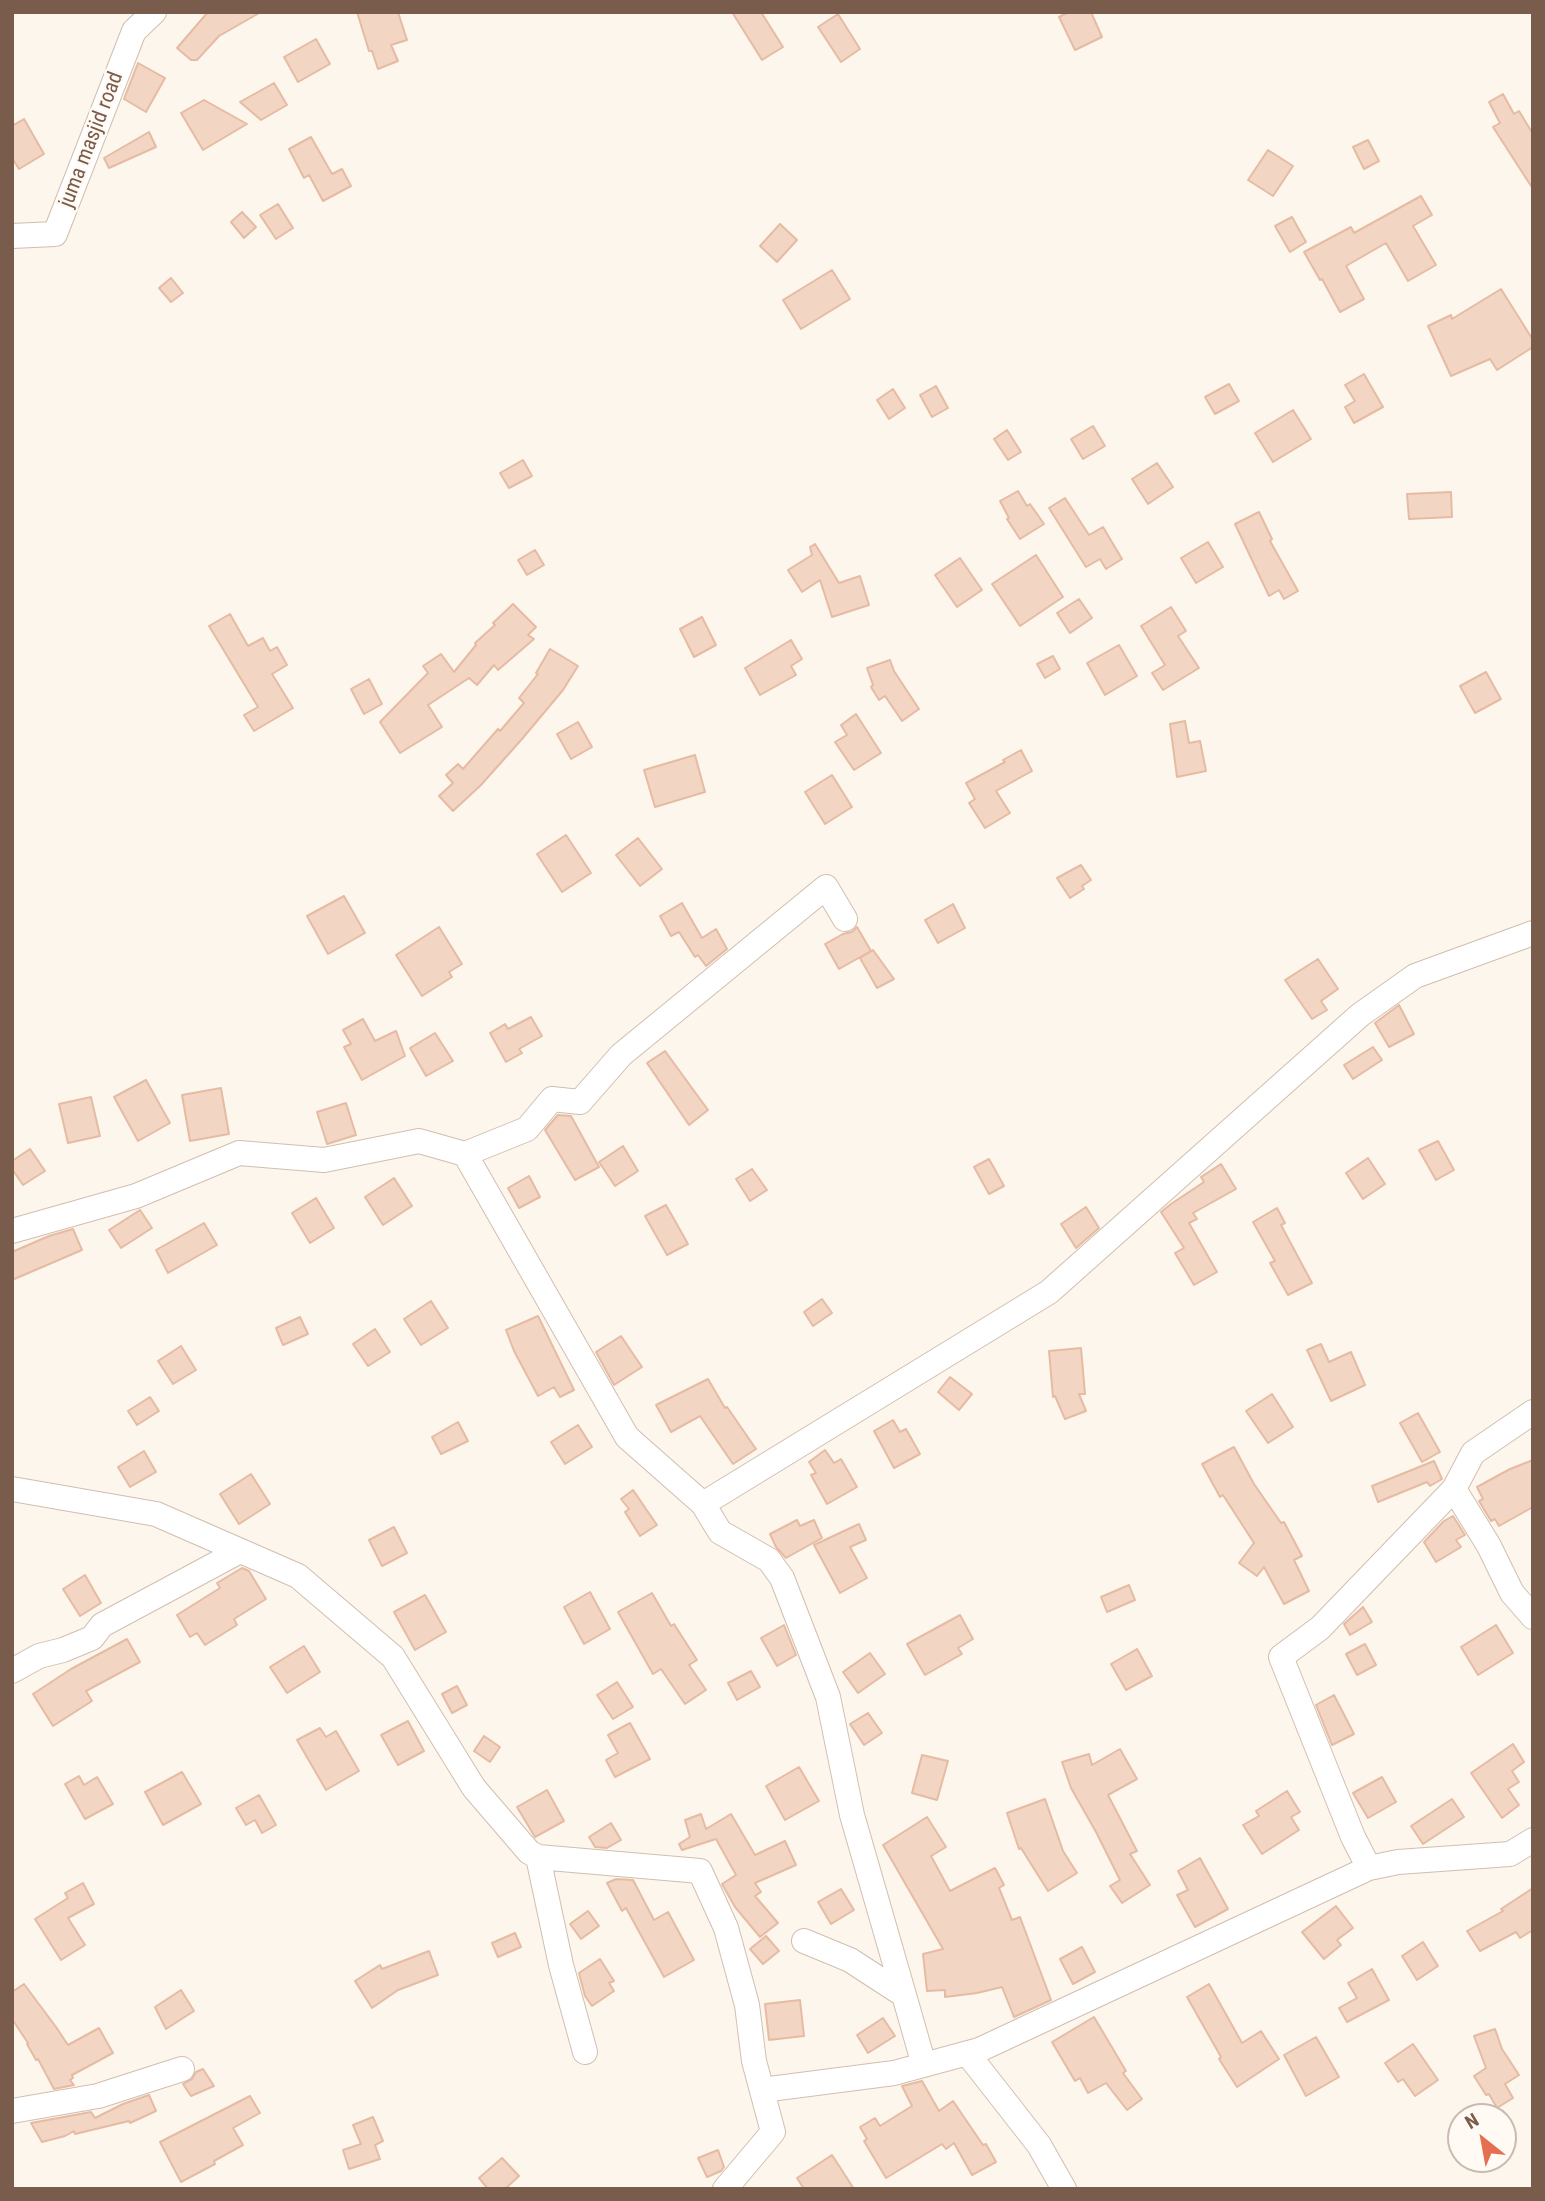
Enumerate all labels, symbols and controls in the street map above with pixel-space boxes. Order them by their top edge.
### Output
street label: juma masjid road [55,69,129,211]
north arrow [1447,2103,1517,2173]
text: N [1461,2108,1483,2134]

